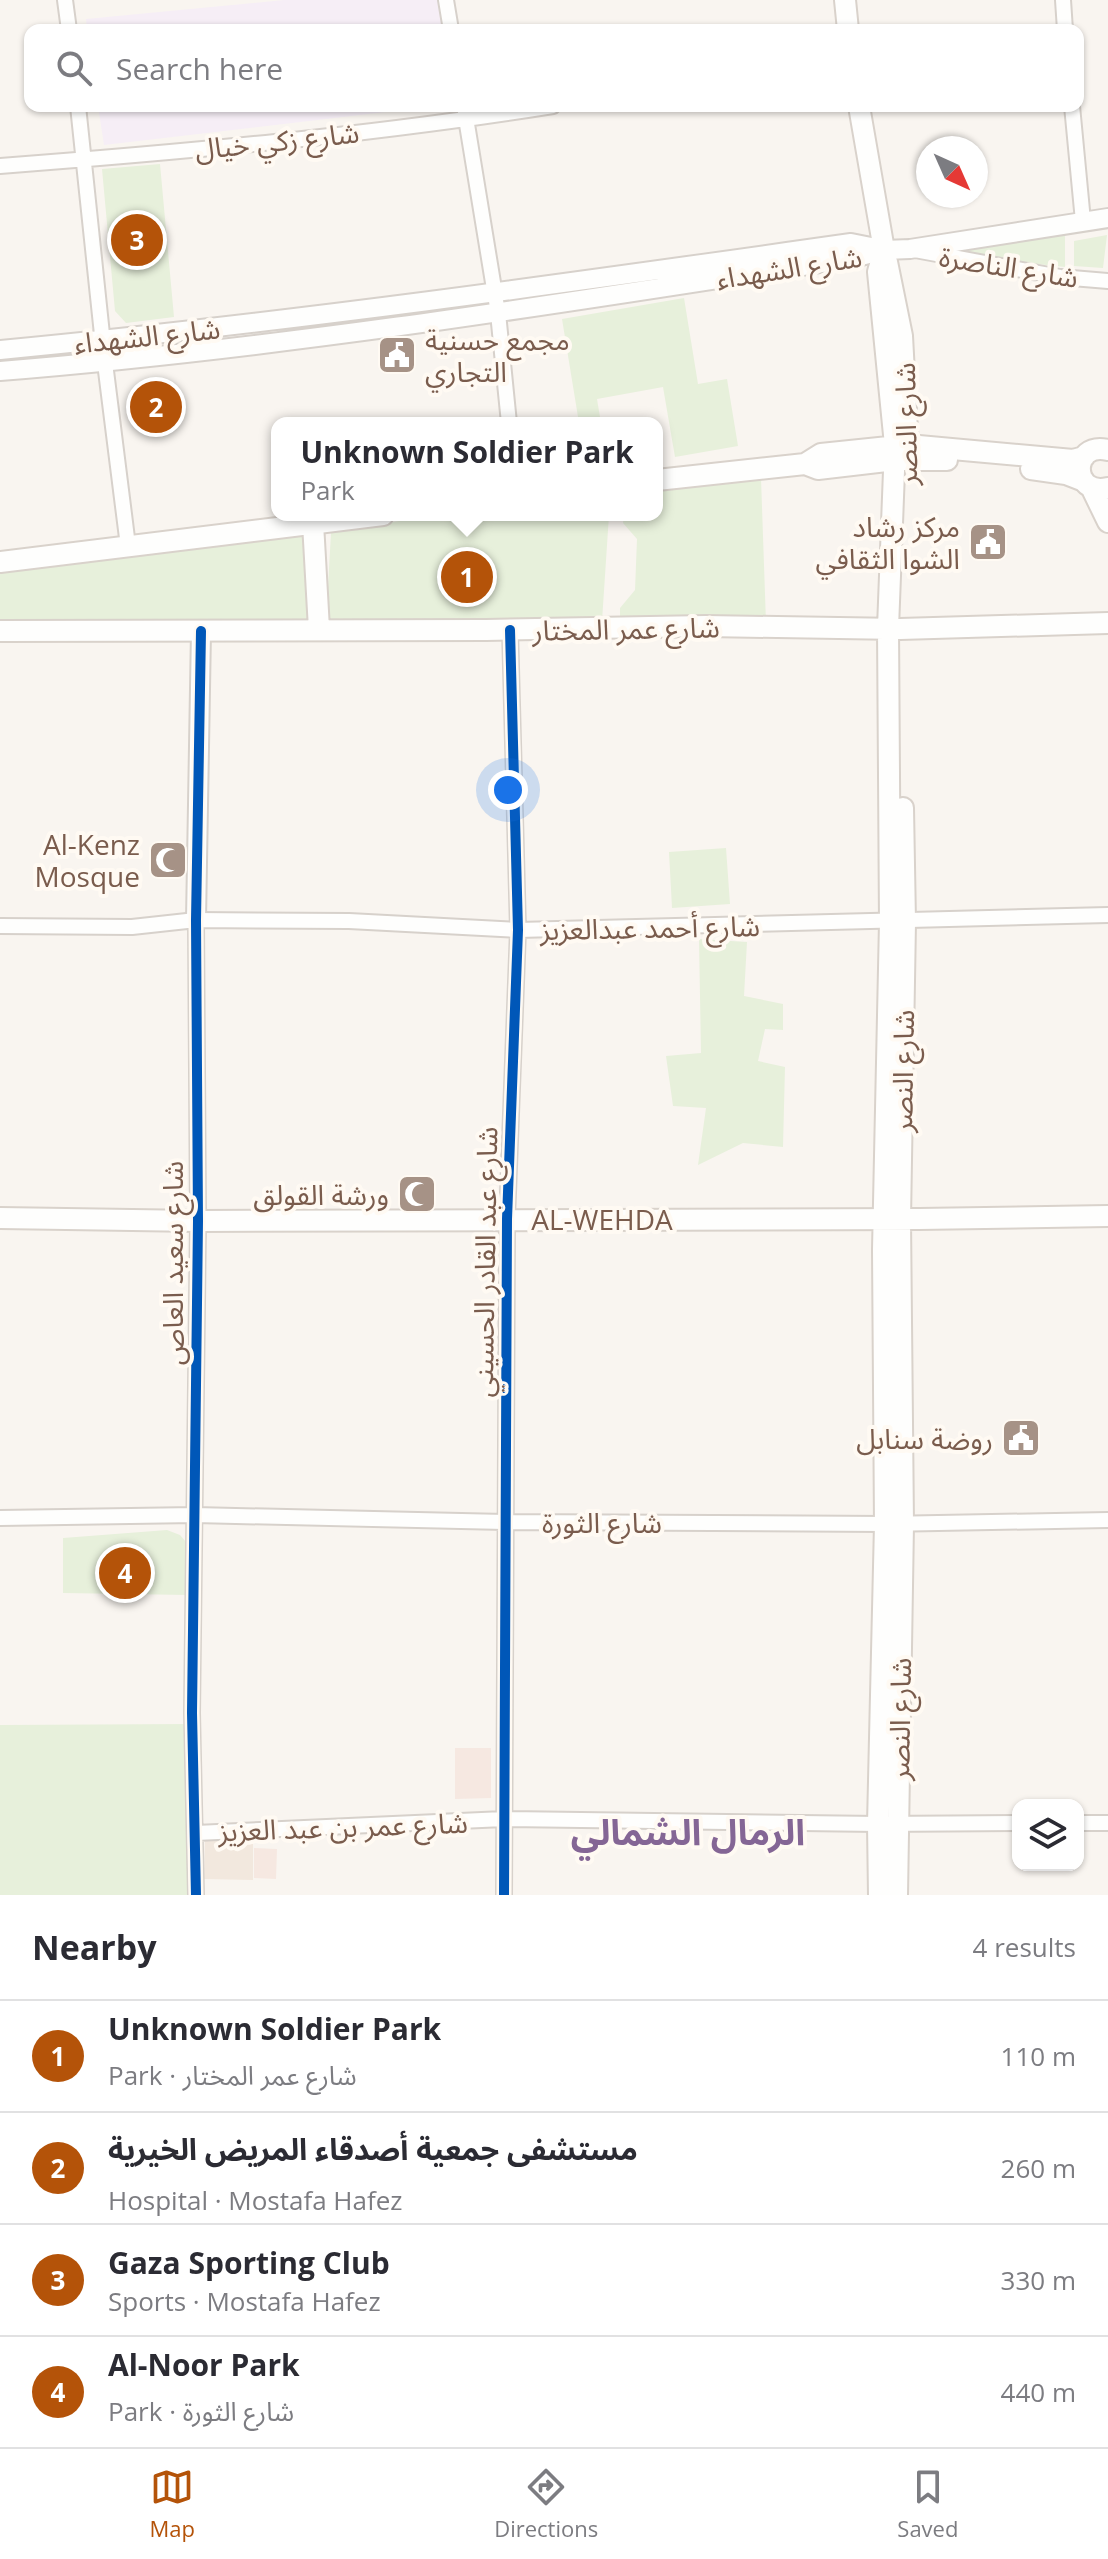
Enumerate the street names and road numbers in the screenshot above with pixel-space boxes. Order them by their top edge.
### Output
street label: شارع زكي خيال [193,112,361,171]
street label: شارع الناصرة [936,236,1081,299]
street label: شارع الشهداء [714,237,865,300]
street label: شارع الشهداء [72,308,222,365]
street label: شارع النصر [885,362,928,487]
street label: شارع عمر المختار [531,607,720,652]
street label: شارع أحمد عبدالعزيز [539,906,760,951]
street label: شارع النصر [882,1009,925,1134]
street label: شارع عبد القادر الحسيني [463,1126,509,1398]
street label: شارع سعيد العاص [153,1161,194,1365]
street label: AL-WEHDA [531,1200,673,1238]
street label: شارع الثورة [542,1503,662,1544]
street label: شارع النصر [879,1657,922,1782]
street label: شارع عمر بن عبد العزيز [216,1803,469,1852]

